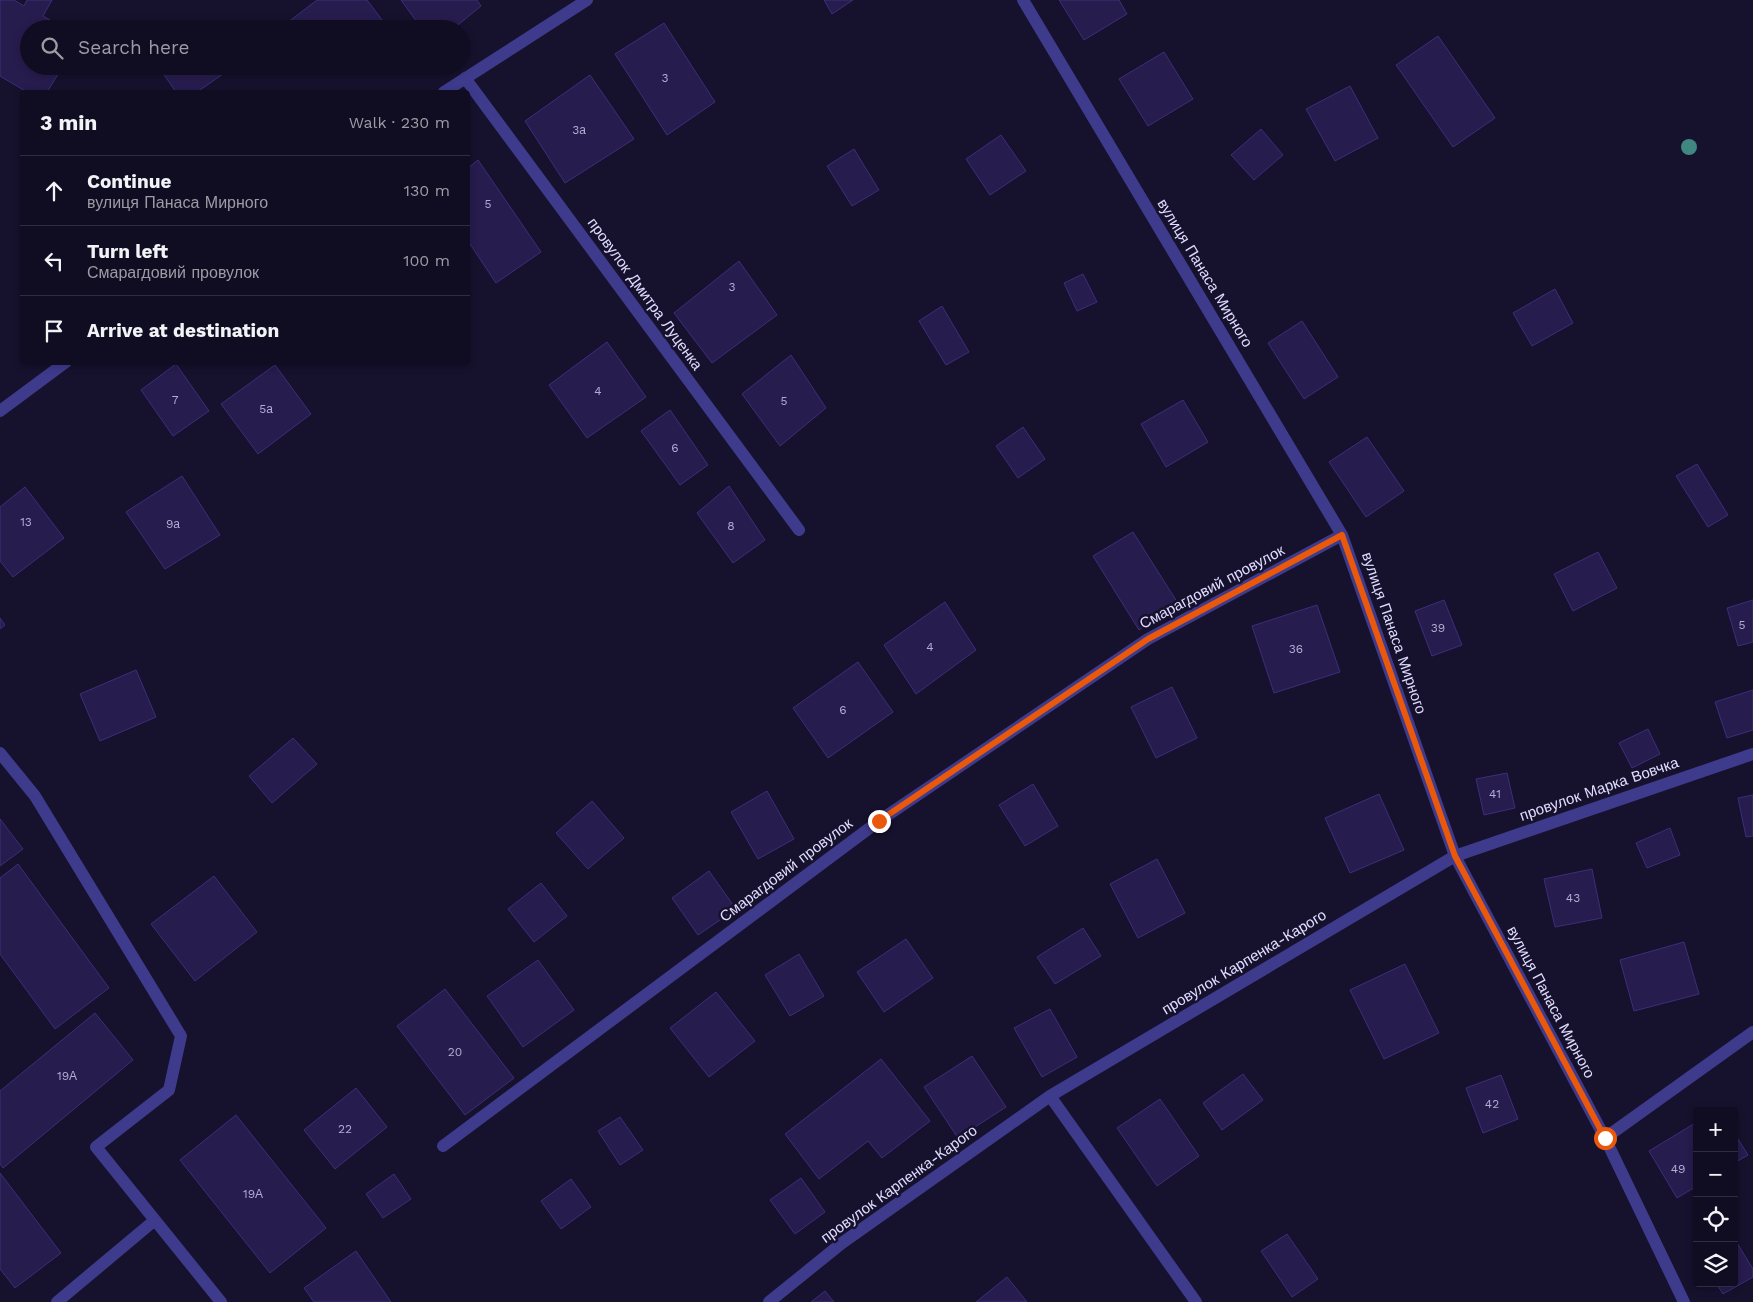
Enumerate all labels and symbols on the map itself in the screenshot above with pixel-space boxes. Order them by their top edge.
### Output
house number: 3 [662,71,669,85]
house number: 3а [572,123,586,137]
street label: вулиця Панаса Мирного [1154,196,1256,350]
house number: 5 [485,197,492,211]
street label: провулок Дмитра Луценка [584,214,707,374]
house number: 3 [729,280,736,294]
house number: 4 [594,384,602,398]
house number: 7 [172,393,179,407]
house number: 5 [781,394,788,408]
house number: 5а [259,402,273,416]
house number: 6 [671,441,679,455]
house number: 13 [20,515,32,529]
house number: 9а [166,517,180,531]
house number: 8 [727,519,735,533]
street label: Смарагдовий провулок [1137,541,1288,633]
street label: вулиця Панаса Мирного [1358,550,1430,716]
house number: 5 [1739,618,1746,632]
house number: 39 [1431,621,1445,635]
house number: 4 [926,640,934,654]
house number: 36 [1289,642,1303,656]
house number: 6 [839,703,847,717]
street label: провулок Марка Вовчка [1517,753,1681,825]
house number: 41 [1489,787,1501,801]
route end [868,810,891,833]
street label: Смарагдовий провулок [716,814,856,926]
house number: 43 [1566,891,1580,905]
street label: провулок Карпенка-Карого [1158,906,1330,1018]
street label: вулиця Панаса Мирного [1503,923,1599,1081]
house number: 20 [448,1045,462,1059]
house number: 19А [57,1069,77,1083]
house number: 42 [1485,1097,1499,1111]
street label: провулок Карпенка-Карого [817,1121,981,1247]
house number: 22 [338,1122,352,1136]
route start [1594,1127,1617,1150]
house number: 49 [1671,1162,1685,1176]
house number: 19А [243,1187,263,1201]

